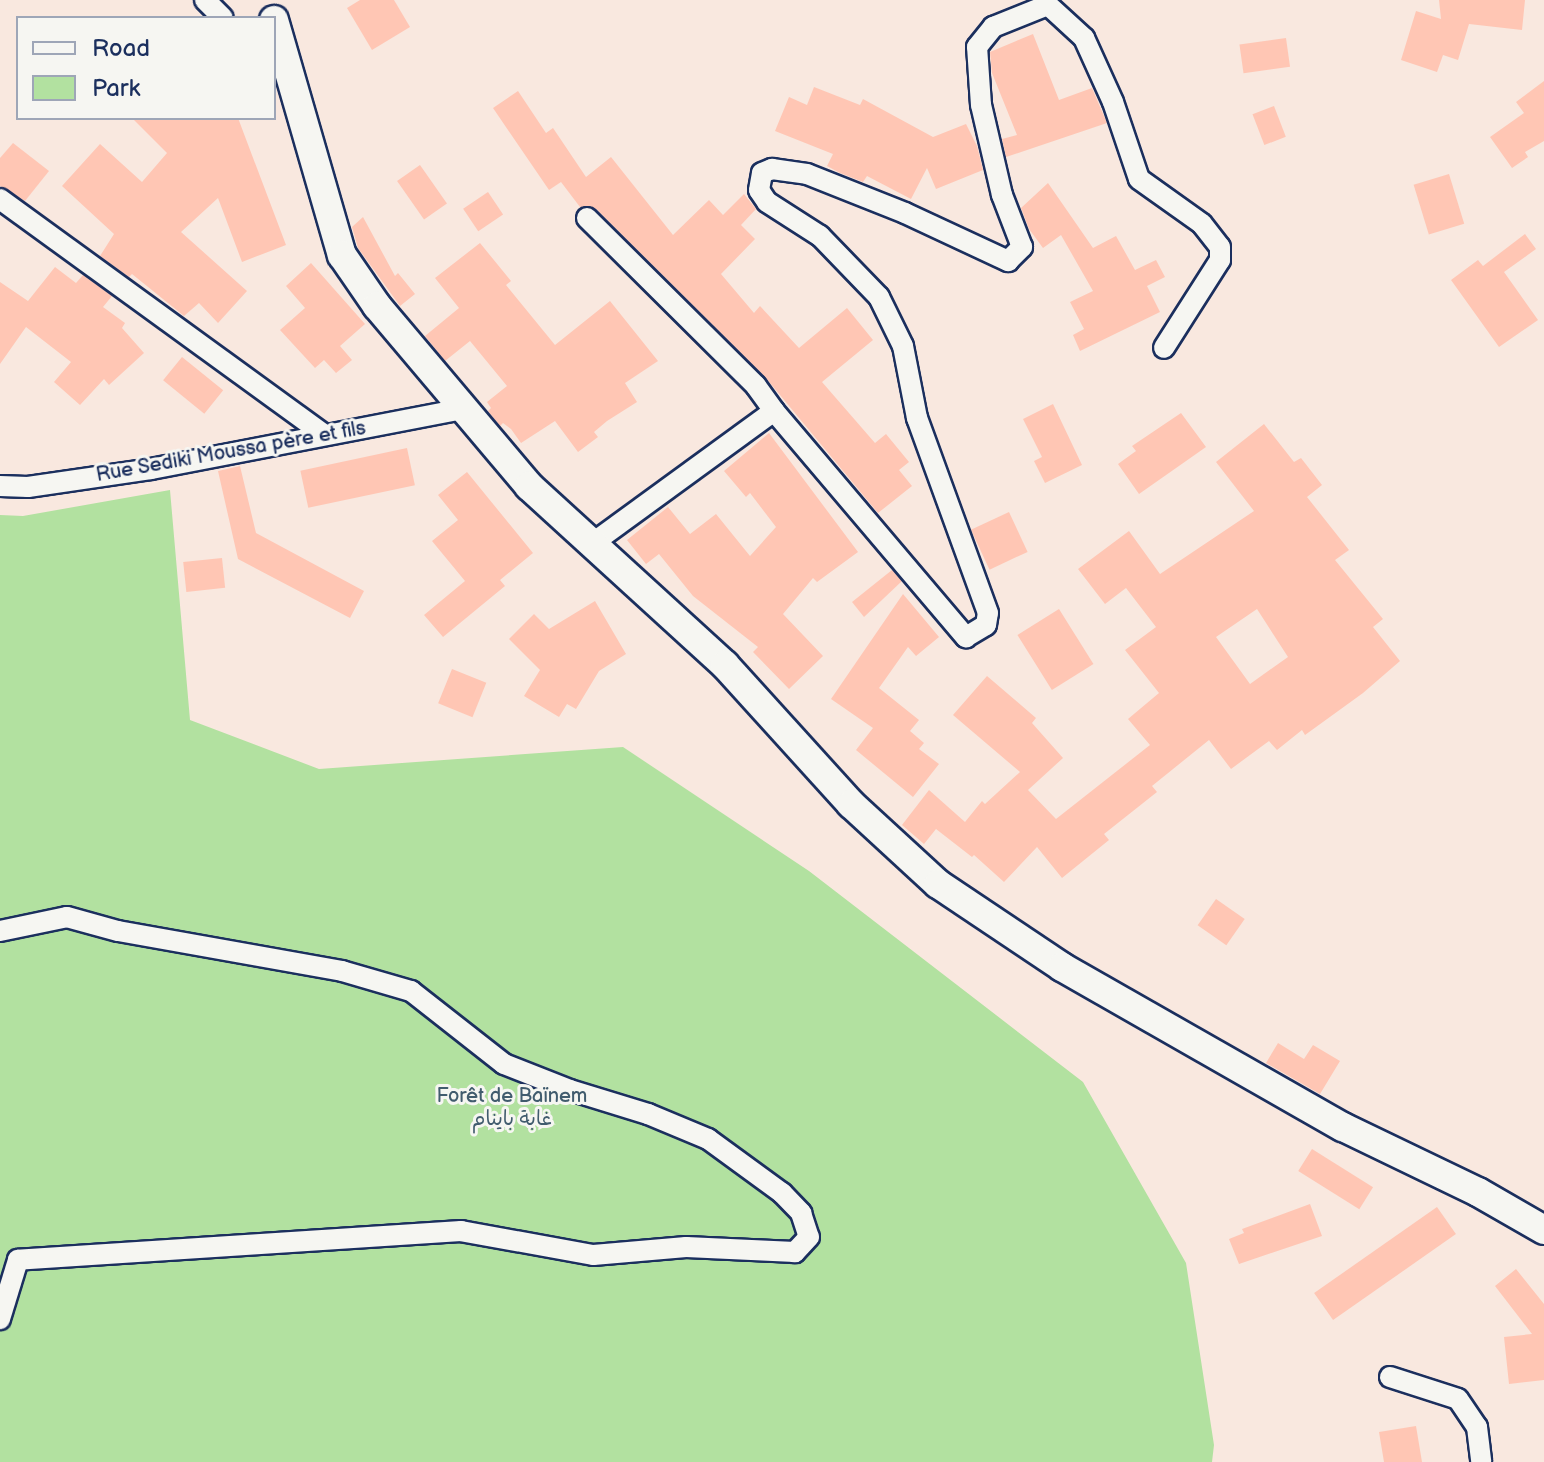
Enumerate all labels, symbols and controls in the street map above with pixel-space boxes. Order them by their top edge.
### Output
legend [16,16,276,120]
text: Road [92,34,150,63]
text: Park [92,74,140,103]
street label: Rue Sediki Moussa père et fils [94,416,368,488]
park label: Forêt de Baïnem غابة باينام [437,1085,587,1132]

